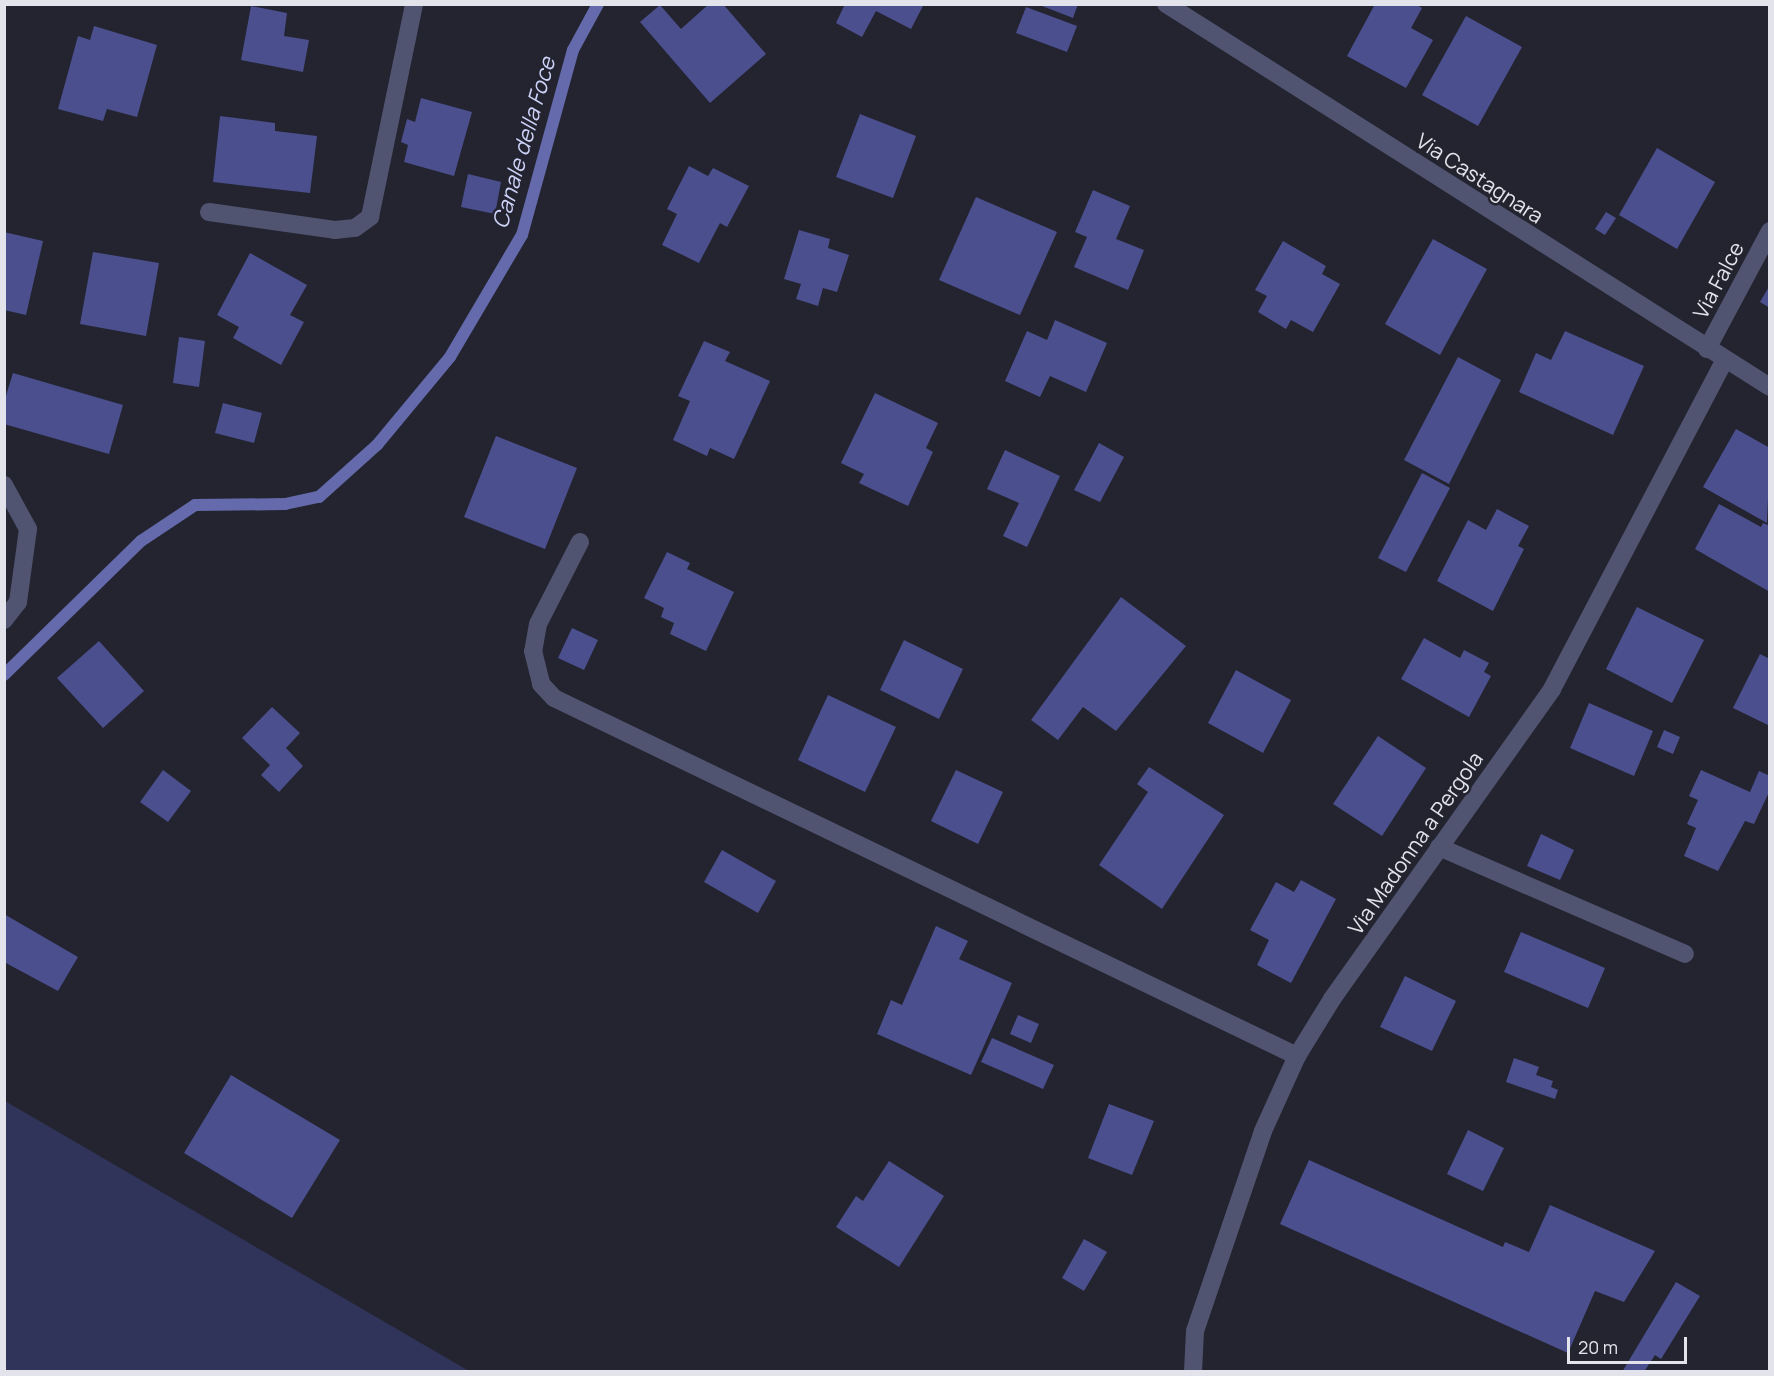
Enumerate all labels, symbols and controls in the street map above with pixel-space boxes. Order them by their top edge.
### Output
water label: Canale della Foce [487,54,561,232]
street label: Via Castagnara [1412,128,1548,228]
street label: Via Falce [1687,237,1749,323]
street label: Via Madonna a Pergola [1342,747,1488,939]
scale bar [1570,1325,1690,1363]
text: 20 m [1578,1335,1618,1359]

